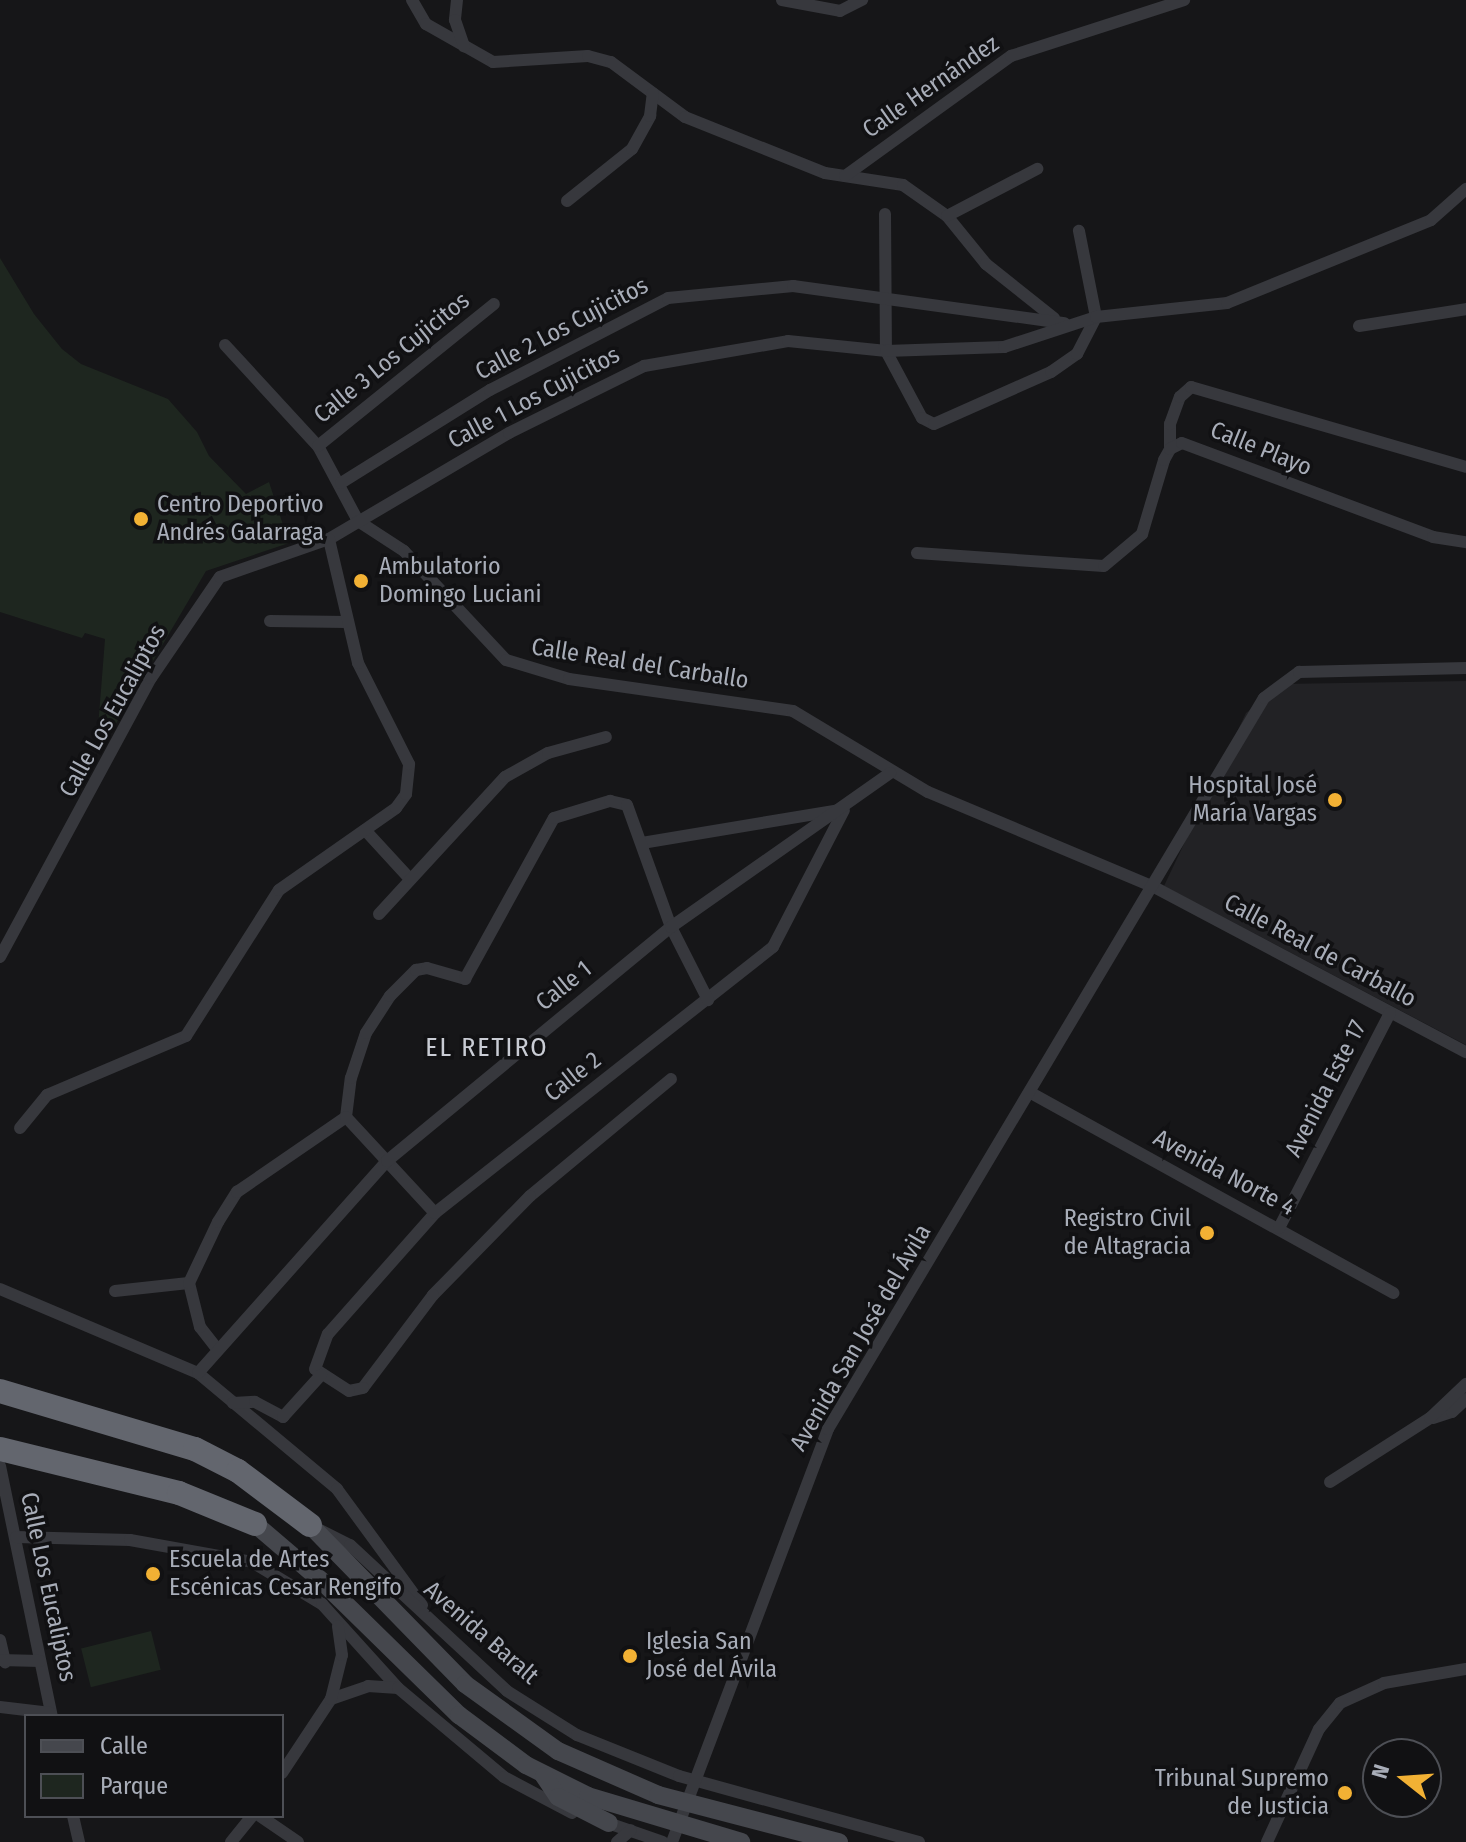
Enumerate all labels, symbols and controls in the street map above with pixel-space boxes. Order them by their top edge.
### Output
street label: Calle Hernández [857,29,1005,145]
street label: Calle 2 Los Cujicitos [471,271,653,387]
street label: Calle 3 Los Cujicitos [308,286,476,430]
street label: Calle 1 Los Cujicitos [443,341,625,455]
street label: Calle Playo [1206,416,1316,482]
place label: Centro Deportivo Andrés Galarraga [157,491,324,547]
marker: Centro Deportivo Andrés Galarraga [132,510,150,528]
place label: Ambulatorio Domingo Luciani [379,553,541,609]
marker: Ambulatorio Domingo Luciani [350,570,372,592]
street label: Calle Los Eucaliptos [54,620,172,802]
street label: Calle Real del Carballo [529,633,751,695]
place label: Hospital José María Vargas [1188,772,1317,828]
marker: Hospital José María Vargas [1324,789,1346,811]
street label: Calle Real de Carballo [1219,888,1421,1014]
street label: Calle 1 [531,955,597,1017]
street label: Avenida Este 17 [1279,1016,1373,1162]
district label: EL RETIRO [425,1032,549,1064]
street label: Calle 2 [539,1046,607,1108]
street label: Avenida Norte 4 [1148,1124,1300,1222]
place label: Registro Civil de Altagracia [1064,1205,1191,1261]
street label: Avenida San José del Ávila [784,1220,938,1456]
marker: Registro Civil de Altagracia [1198,1224,1216,1242]
street label: Calle Los Eucaliptos [14,1490,82,1684]
place label: Escuela de Artes Escénicas Cesar Rengifo [169,1546,402,1602]
marker: Escuela de Artes Escénicas Cesar Rengifo [144,1565,162,1583]
street label: Avenida Baralt [418,1575,544,1691]
place label: Iglesia San José del Ávila [646,1628,777,1684]
marker: Iglesia San José del Ávila [621,1647,639,1665]
legend [24,1714,284,1818]
text: Calle [100,1732,148,1760]
north arrow [1362,1738,1442,1818]
text: N [1366,1761,1395,1782]
place label: Tribunal Supremo de Justicia [1155,1765,1329,1821]
text: Parque [100,1772,168,1800]
marker: Tribunal Supremo de Justicia [1336,1784,1354,1802]

